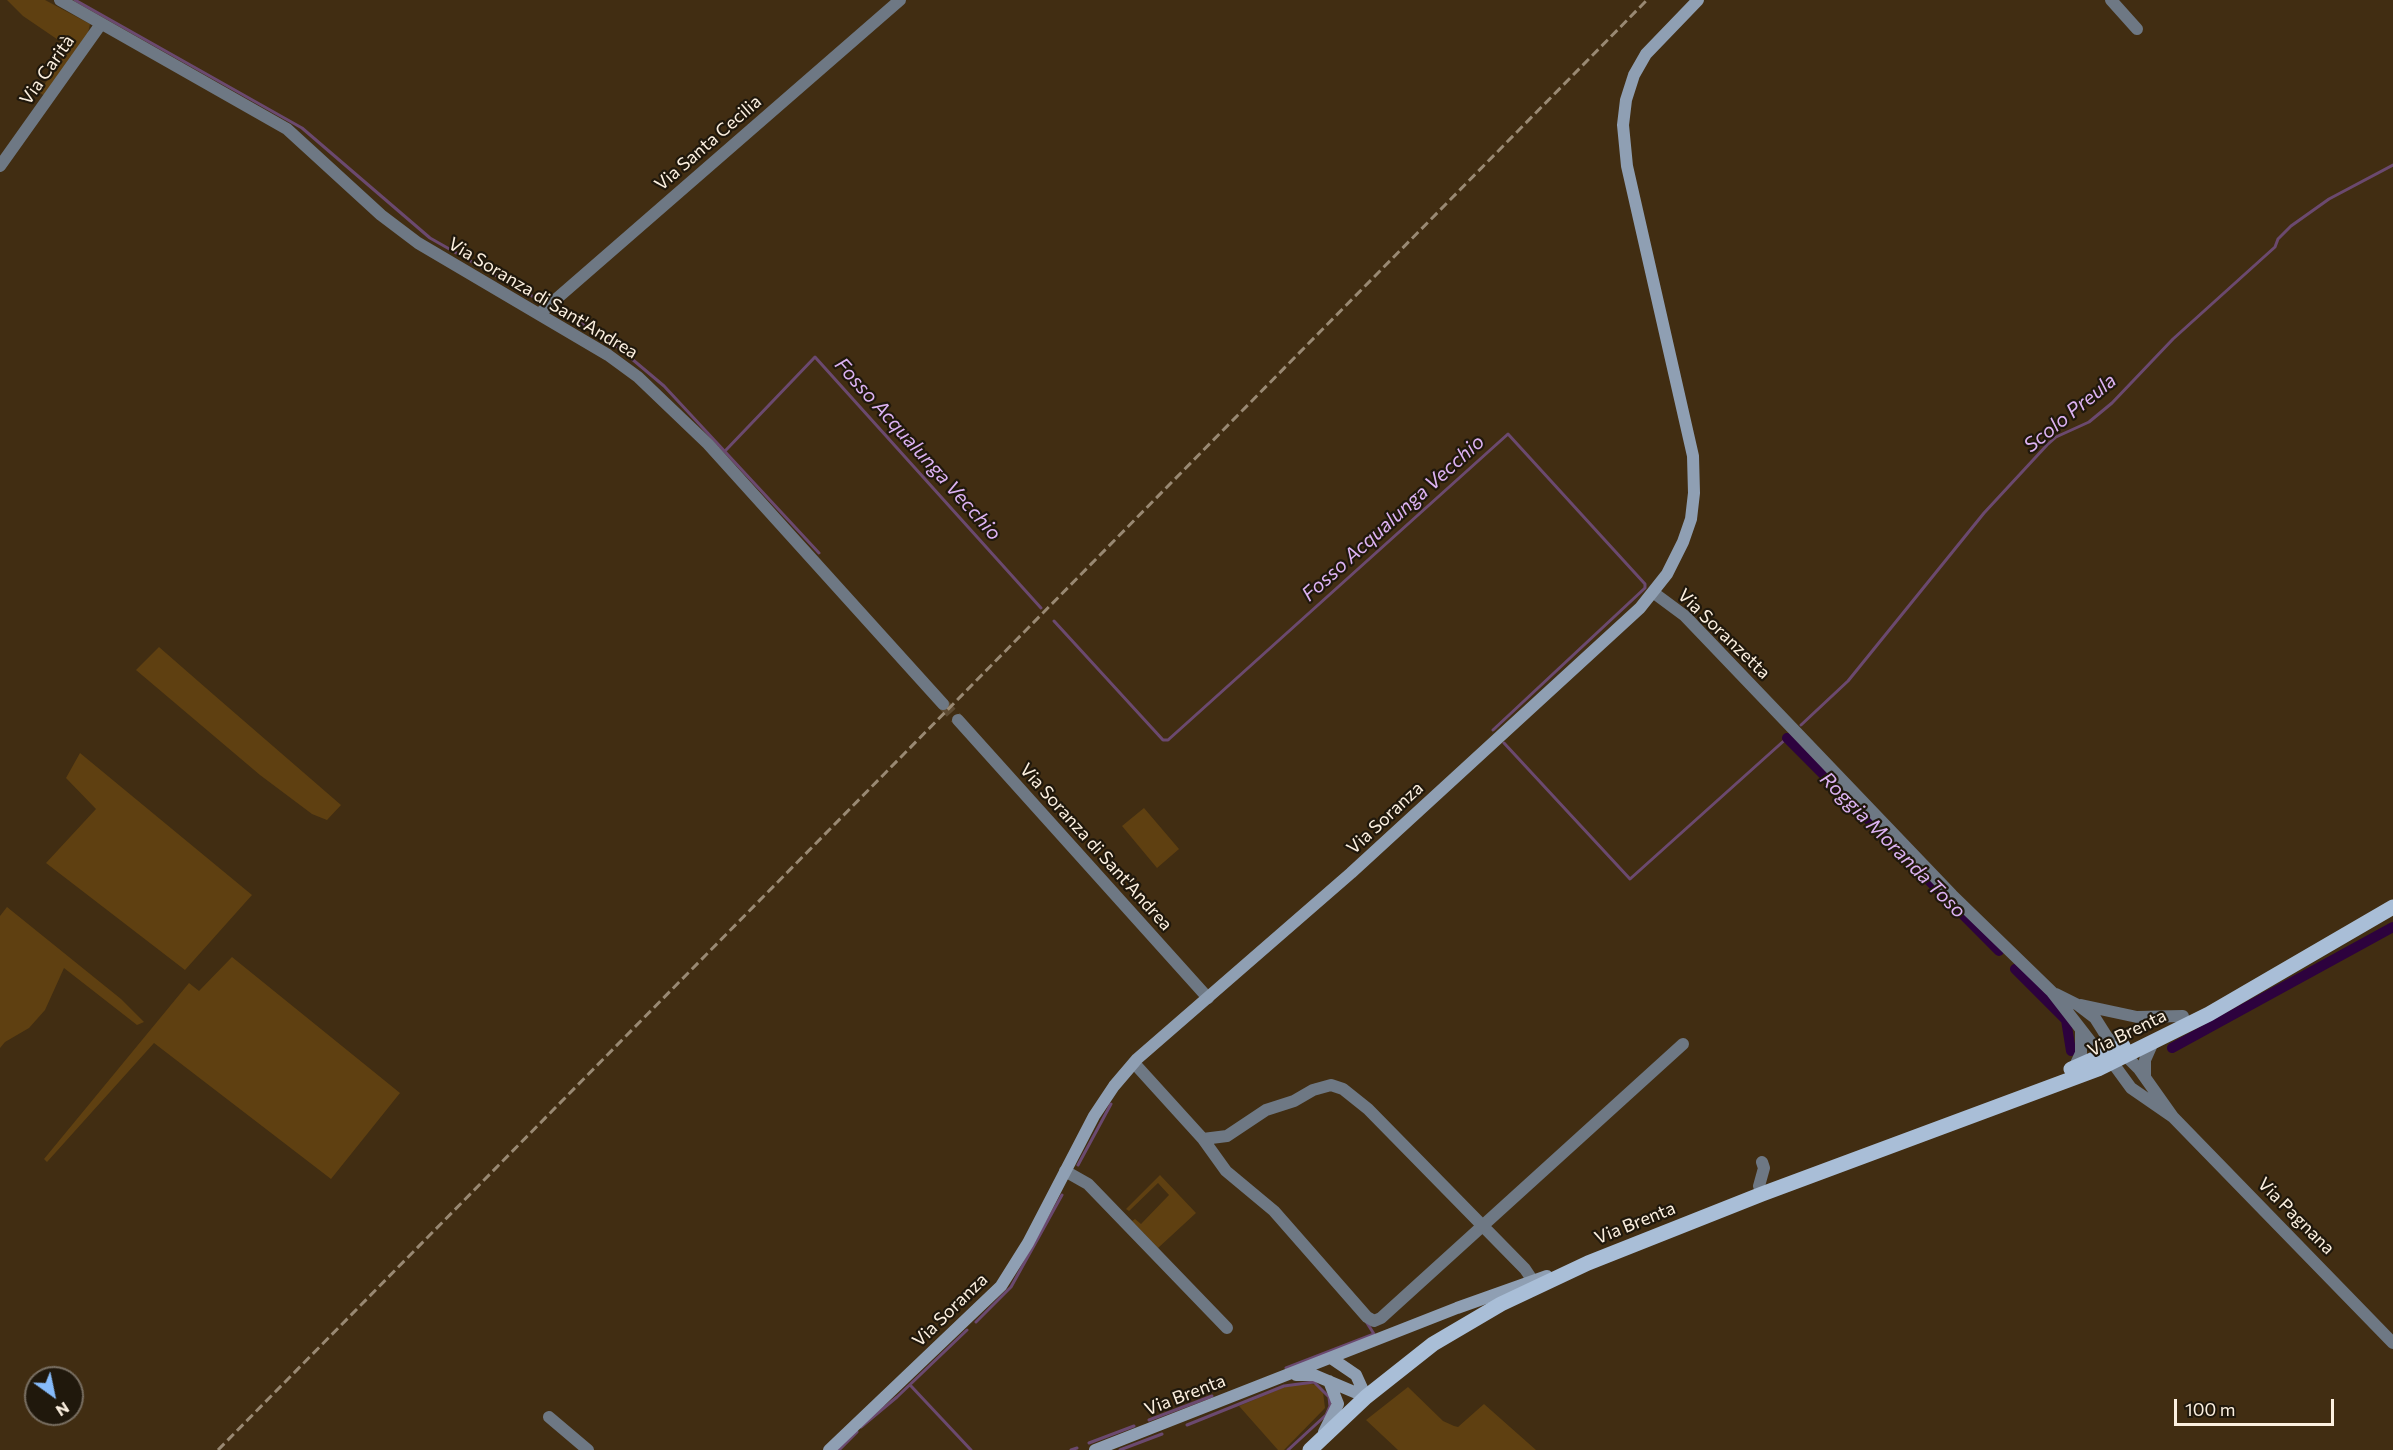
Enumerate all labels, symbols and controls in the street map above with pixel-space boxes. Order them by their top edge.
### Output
street label: Via Carità [15,31,79,109]
street label: Via Santa Cecilia [650,91,766,195]
street label: Via Soranza di Sant'Andrea [444,233,642,363]
water label: Fosso Acqualunga Vecchio [830,353,1006,545]
water label: Scolo Preula [2019,368,2121,458]
water label: Fosso Acqualunga Vecchio [1297,430,1489,606]
street label: Via Soranzetta [1673,584,1775,684]
street label: Via Soranza di Sant'Andrea [1015,759,1177,935]
water label: Roggia Moranda Toso [1815,767,1971,923]
street label: Via Soranza [1342,777,1428,859]
street label: Via Brenta [2084,1005,2170,1061]
street label: Via Pagnana [2253,1173,2339,1259]
street label: Via Brenta [1592,1197,1678,1249]
street label: Via Soranza [908,1269,992,1351]
north arrow [24,1366,84,1426]
street label: Via Brenta [1141,1370,1229,1420]
scale bar [2177,1387,2338,1425]
text: 100 m [2185,1398,2235,1420]
text: N [53,1399,73,1421]

